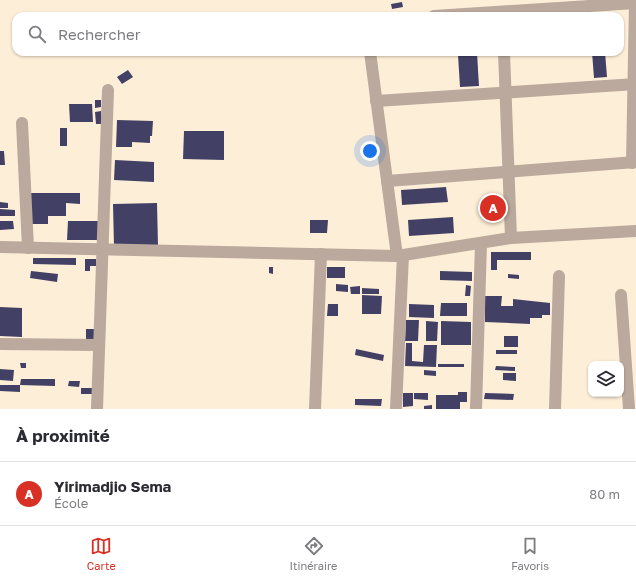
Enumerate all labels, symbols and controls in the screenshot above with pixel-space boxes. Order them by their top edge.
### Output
search box [12,12,624,56]
icon: search [26,23,48,45]
text: Rechercher [58,25,141,43]
your location [360,141,380,161]
pin: A [480,193,506,223]
map controls [588,361,624,397]
button: layers [588,361,624,397]
text: À proximité [16,425,110,446]
text: Yirimadjio Sema [54,477,171,495]
text: A [24,486,34,502]
text: 80 m [589,486,620,502]
text: École [54,495,88,511]
tab: Carte [87,535,116,572]
tab: Itinéraire [290,535,337,572]
tab: Favoris [511,535,549,572]

